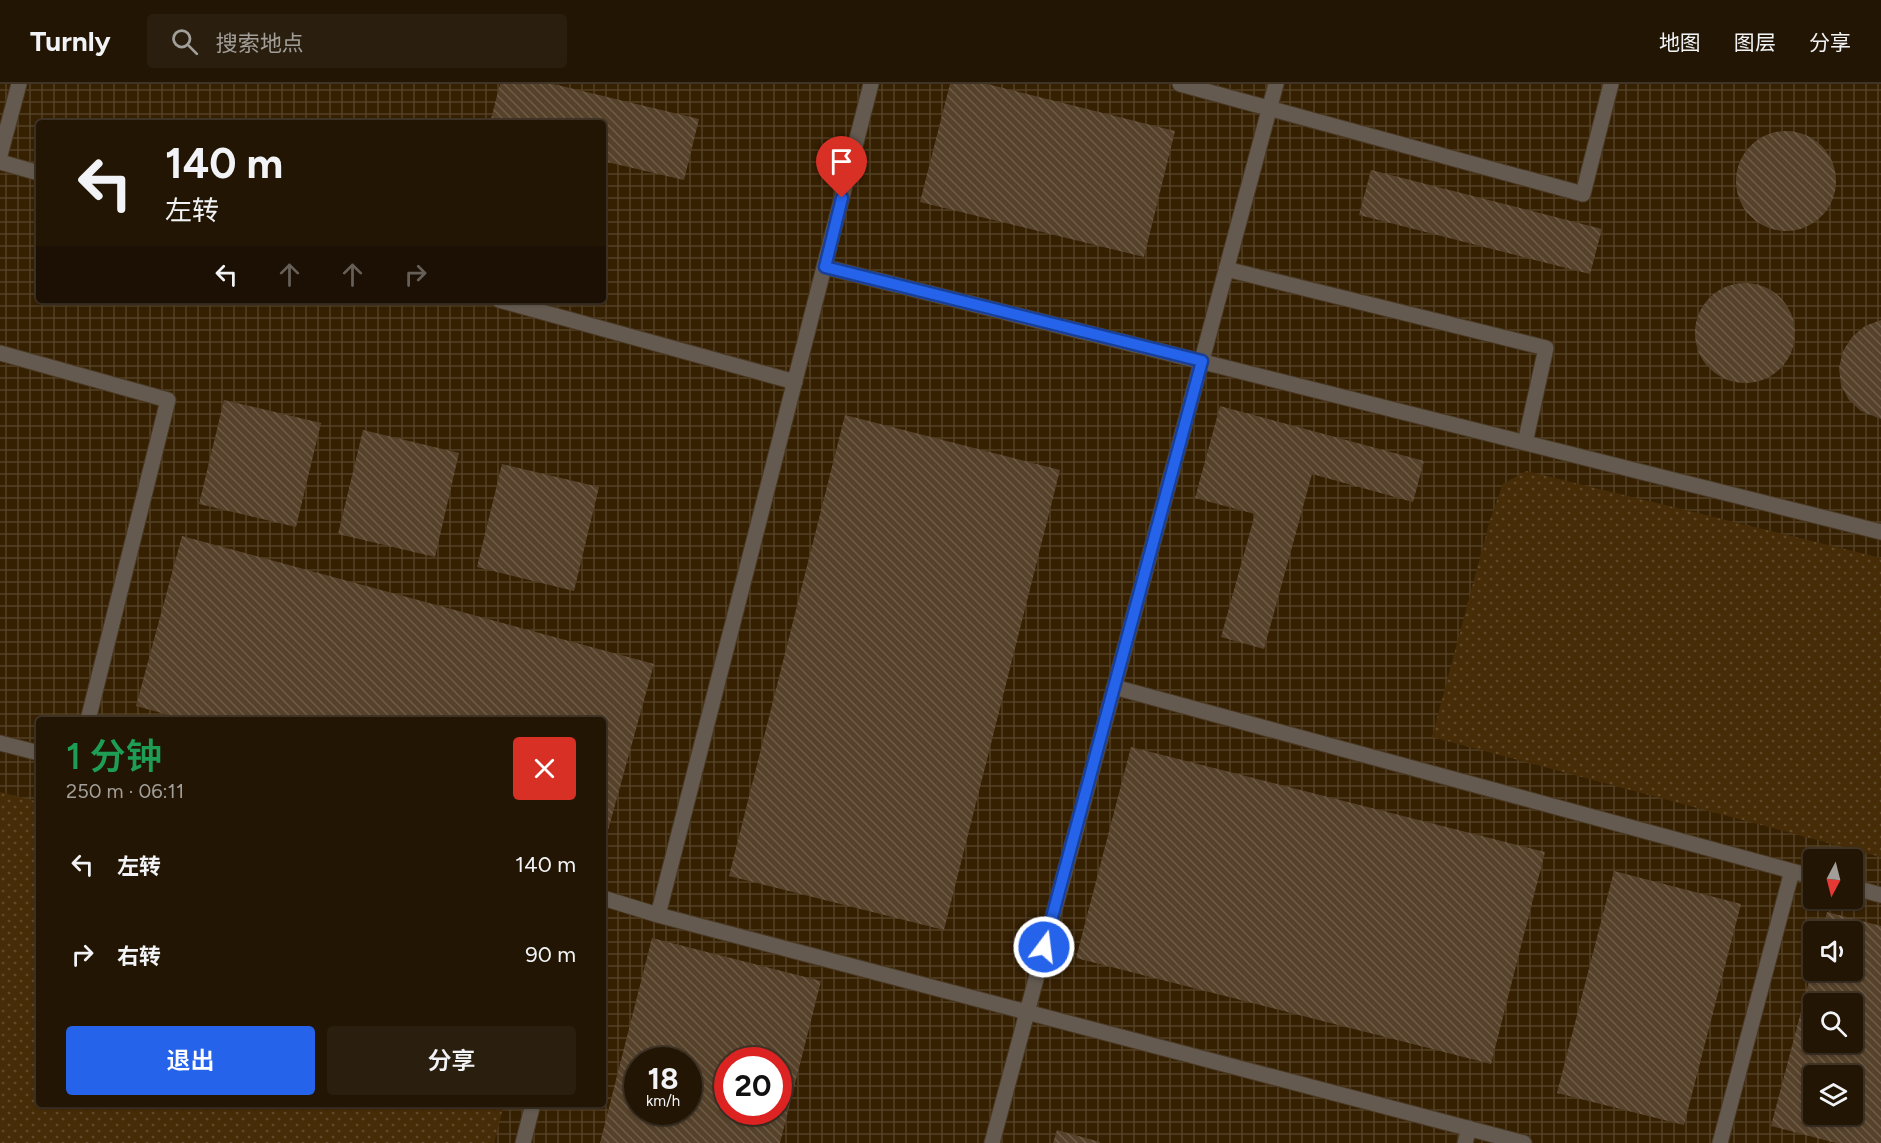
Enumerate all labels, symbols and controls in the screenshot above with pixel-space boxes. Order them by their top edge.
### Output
search box [147,14,567,68]
text: Turnly [30,24,111,58]
icon: search [168,25,201,58]
text: 搜索地点 [216,30,304,57]
text: 地图 [1659,30,1701,55]
text: 图层 [1734,30,1776,55]
text: 分享 [1809,30,1851,55]
pin [816,136,867,198]
text: 140 m [165,138,283,189]
icon: left [66,144,144,222]
icon: arrive [825,145,858,178]
text: 左转 [165,194,219,227]
icon: left [210,258,243,291]
icon: ahead [273,258,306,291]
icon: ahead [336,258,369,291]
icon: right [399,258,432,291]
text: 1 分钟 [66,735,162,778]
button: close [513,737,576,800]
text: 250 m · 06:11 [66,779,184,803]
icon: left [66,848,99,881]
north arrow [1803,849,1863,909]
map controls [1803,849,1863,1125]
text: 140 m [515,851,576,878]
text: 左转 [117,853,161,880]
position arrow [1012,915,1076,979]
button: sound [1803,921,1863,981]
icon: right [66,938,99,971]
text: 90 m [525,941,576,968]
text: 右转 [117,943,161,970]
button: search [1803,993,1863,1053]
button: 退出 [66,1026,315,1095]
button: 分享 [327,1026,576,1095]
speed limit sign: 20 [714,1047,792,1125]
text: 18 [647,1060,679,1097]
button: layers [1803,1065,1863,1125]
text: km/h [646,1092,680,1110]

